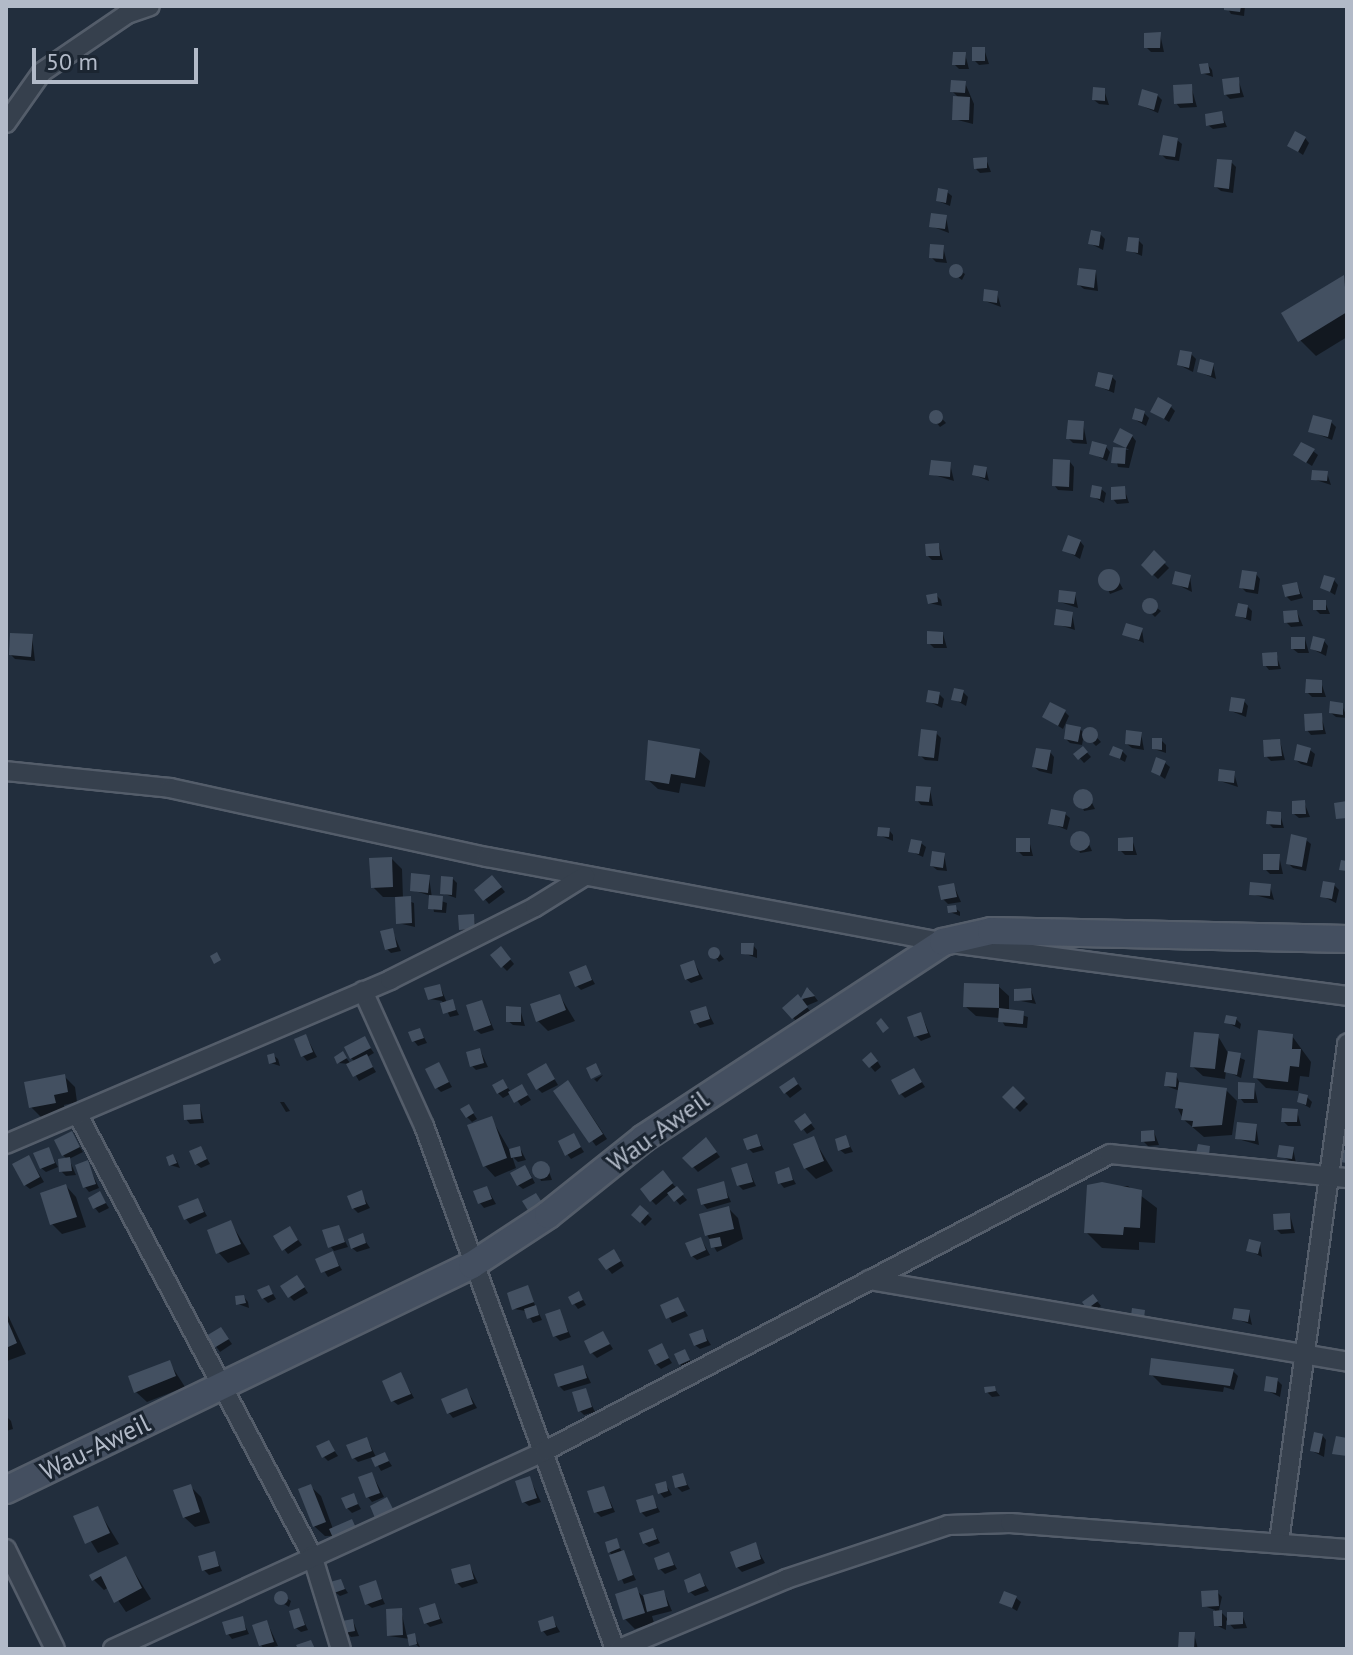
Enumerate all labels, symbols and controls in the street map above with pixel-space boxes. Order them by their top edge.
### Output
scale bar [36,32,202,82]
text: 50 m [46,46,98,77]
street label: Wau-Aweil [601,1084,715,1178]
street label: Wau-Aweil [35,1407,155,1487]

